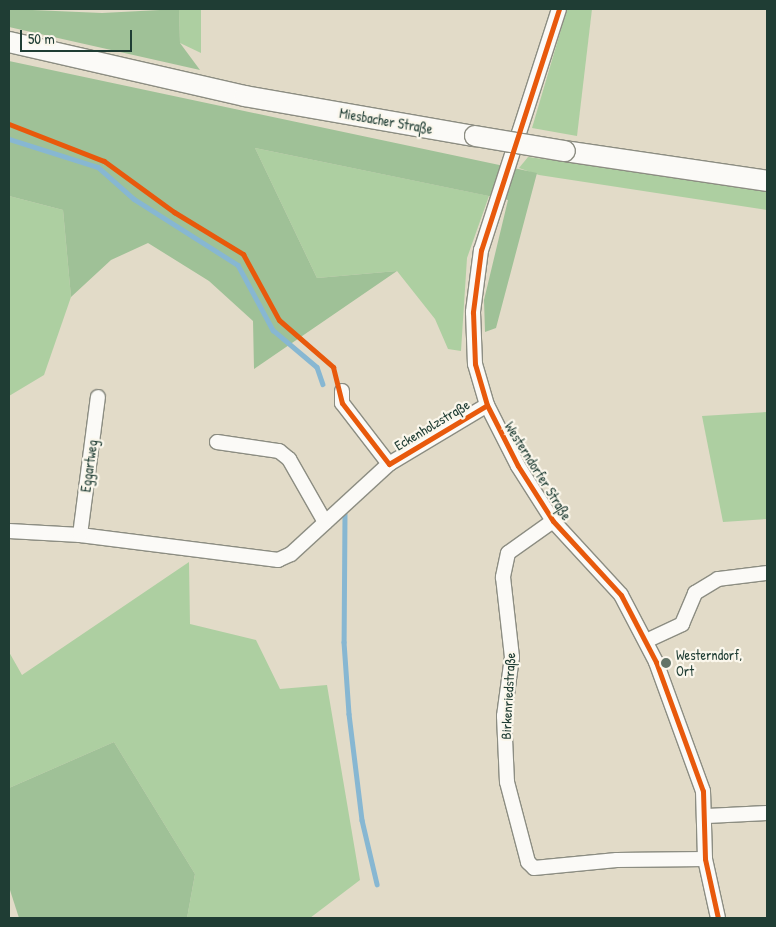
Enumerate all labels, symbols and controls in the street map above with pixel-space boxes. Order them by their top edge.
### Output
scale bar [22,20,135,52]
text: 50 m [28,28,55,49]
street label: Miesbacher Straße [338,105,434,137]
street label: Eckenholzstraße [391,396,473,454]
street label: Westerndorfer Straße [501,419,575,523]
street label: Eggartweg [77,439,101,493]
place label: Westerndorf, Ort [676,647,742,680]
street label: Birkenriedstraße [497,652,519,740]
marker: Westerndorf, Ort [660,657,672,669]

